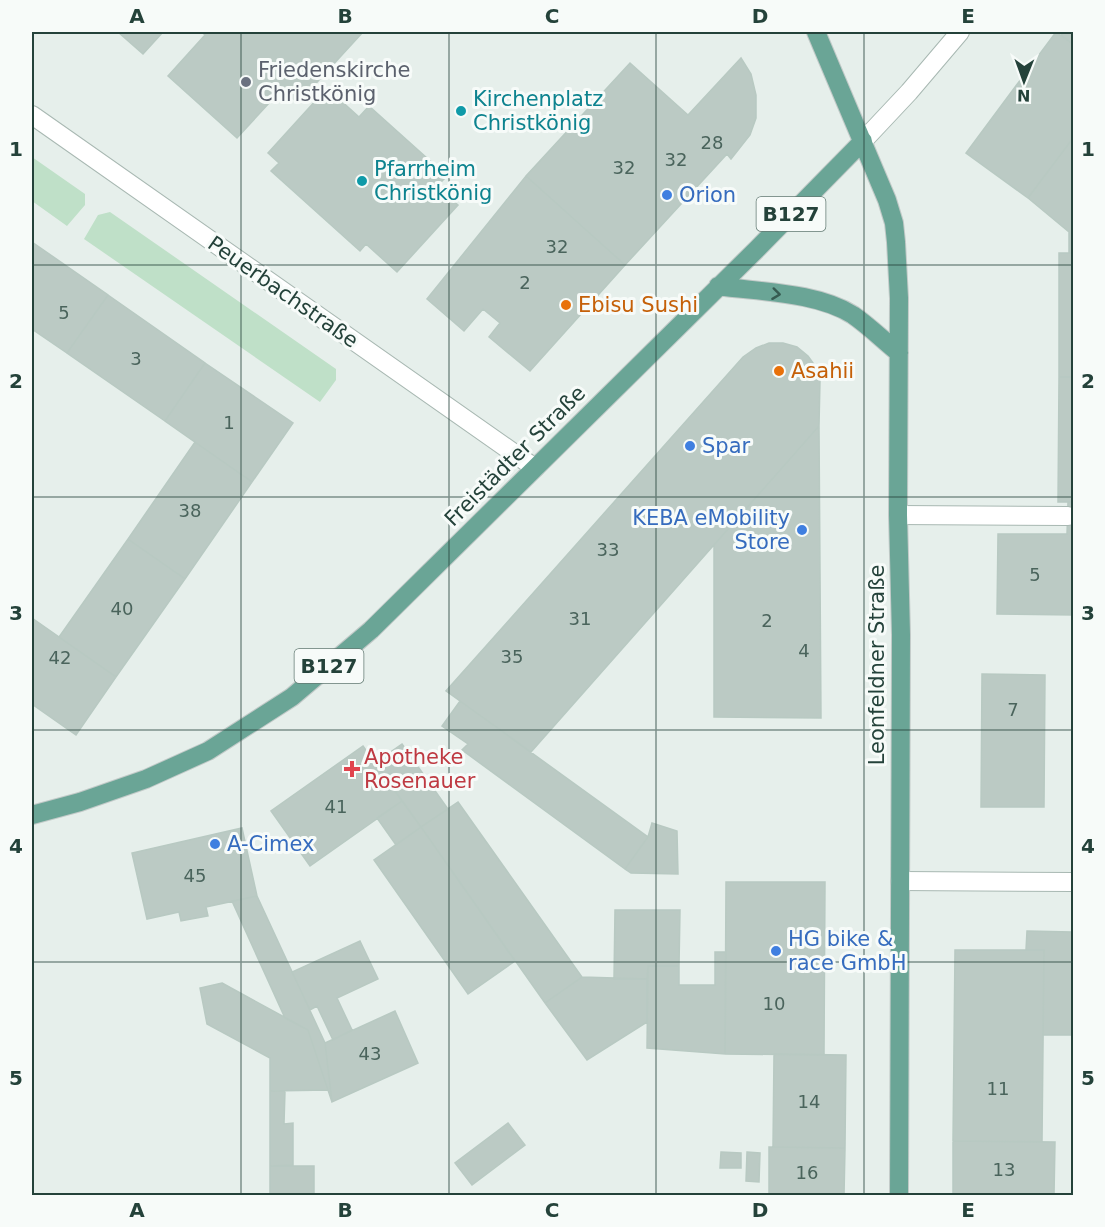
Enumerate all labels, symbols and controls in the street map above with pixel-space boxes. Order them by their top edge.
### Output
text: A [129,4,145,28]
text: B [337,4,353,28]
text: C [545,4,559,28]
text: D [752,4,768,28]
text: E [961,4,975,28]
north arrow [994,51,1054,111]
place label: Friedenskirche Christkönig [258,58,410,106]
marker: Friedenskirche Christkönig [239,75,253,89]
text: N [1017,86,1031,105]
place label: Kirchenplatz Christkönig [473,87,603,135]
marker: Kirchenplatz Christkönig [454,104,468,118]
house number: 28 [701,132,723,153]
text: 1 [9,137,23,161]
text: 1 [1081,137,1095,161]
house number: 32 [665,149,687,170]
place label: Pfarrheim Christkönig [374,157,492,205]
house number: 32 [613,157,635,178]
marker: Pfarrheim Christkönig [355,174,369,188]
place label: Orion [679,183,736,207]
marker: Orion [660,188,674,202]
road number: B127 [756,197,826,231]
street label: Peuerbachstraße [203,231,363,353]
house number: 32 [546,236,568,257]
house number: 2 [519,272,531,293]
one-way arrow [772,287,781,300]
place label: Ebisu Sushi [578,293,698,317]
marker: Ebisu Sushi [559,298,573,312]
house number: 5 [58,302,70,323]
house number: 3 [130,348,142,369]
place label: Asahii [791,359,854,383]
marker: Asahii [772,364,786,378]
text: 2 [9,369,23,393]
text: 2 [1081,369,1095,393]
street label: Freistädter Straße [440,381,590,531]
house number: 1 [223,412,235,433]
place label: Spar [702,434,751,458]
marker: Spar [683,439,697,453]
house number: 38 [179,500,201,521]
place label: KEBA eMobility Store [632,506,790,554]
marker: KEBA eMobility Store [795,523,809,537]
house number: 33 [597,539,619,560]
house number: 5 [1029,564,1041,585]
street label: Leonfeldner Straße [865,565,889,765]
house number: 40 [111,598,133,619]
text: 3 [9,601,23,625]
text: 3 [1081,601,1095,625]
house number: 31 [569,608,591,629]
house number: 2 [761,610,773,631]
house number: 4 [798,640,810,661]
house number: 35 [501,646,523,667]
house number: 42 [49,647,71,668]
road number: B127 [294,649,364,683]
house number: 7 [1007,699,1019,720]
place label: Apotheke Rosenauer [364,745,476,793]
marker: Apotheke Rosenauer [345,762,359,776]
house number: 41 [325,796,347,817]
place label: A-Cimex [227,832,314,856]
text: 4 [9,834,23,858]
text: 4 [1081,834,1095,858]
marker: A-Cimex [208,837,222,851]
house number: 45 [184,865,206,886]
place label: HG bike & race GmbH [788,927,907,975]
marker: HG bike & race GmbH [769,944,783,958]
house number: 10 [763,993,785,1014]
house number: 43 [359,1043,381,1064]
text: 5 [9,1066,23,1090]
text: 5 [1081,1066,1095,1090]
house number: 11 [987,1078,1009,1099]
house number: 14 [798,1091,820,1112]
house number: 13 [993,1159,1015,1180]
house number: 16 [796,1162,818,1183]
text: A [129,1198,145,1222]
text: B [337,1198,353,1222]
text: C [545,1198,559,1222]
text: D [752,1198,768,1222]
text: E [961,1198,975,1222]

